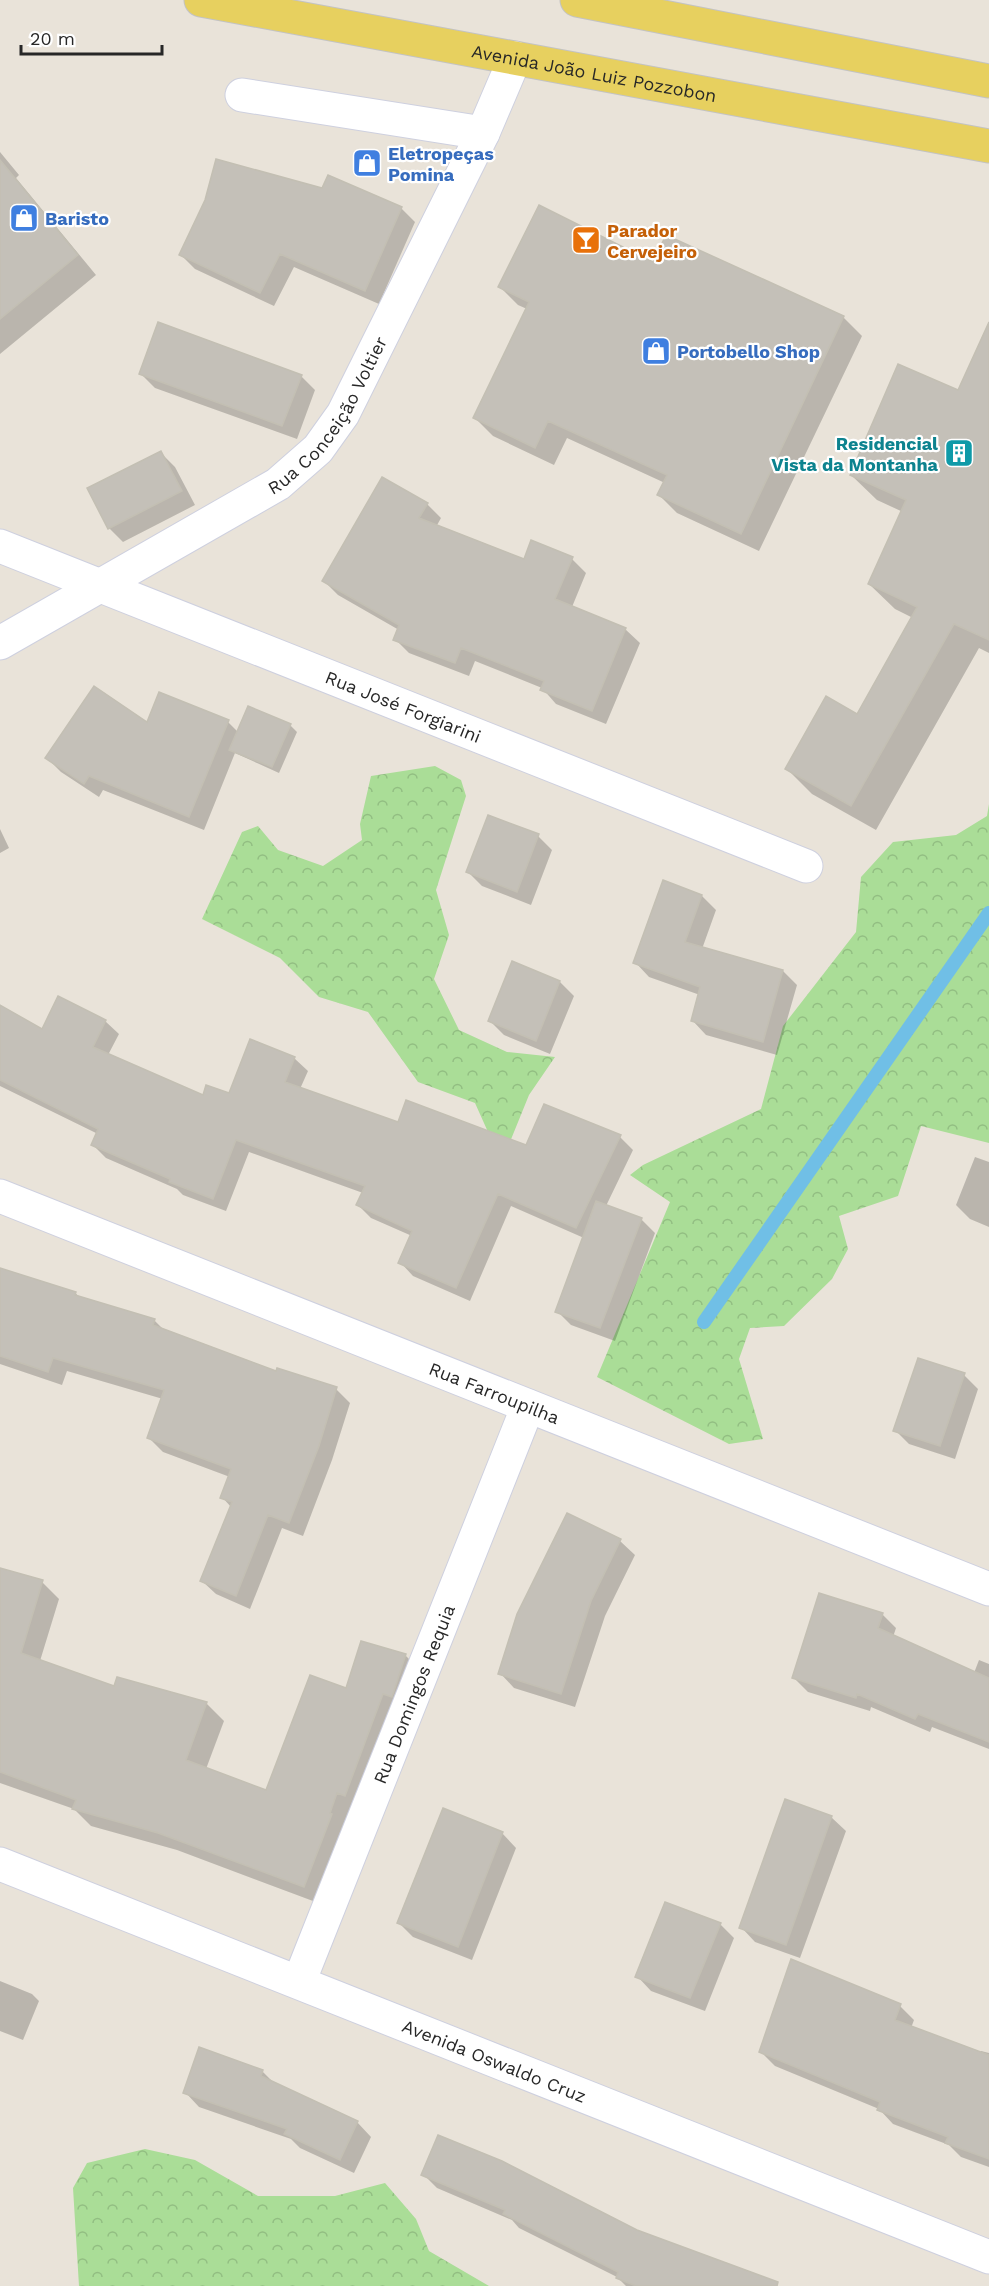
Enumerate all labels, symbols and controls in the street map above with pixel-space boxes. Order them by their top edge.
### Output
scale bar [21,18,162,56]
text: 20 m [30,28,75,49]
street label: Avenida João Luiz Pozzobon [470,40,719,106]
place label: Eletropeças Pomina [388,143,494,185]
shop icon: Eletropeças Pomina [351,147,383,179]
shop icon: Baristo [8,202,40,234]
place label: Baristo [45,208,109,229]
place label: Parador Cervejeiro [607,220,697,262]
bar icon: Parador Cervejeiro [570,224,602,256]
street label: Rua Conceição Voltier [264,333,391,498]
shop icon: Portobello Shop [640,335,672,367]
place label: Portobello Shop [677,341,820,362]
place label: Residencial Vista da Montanha [771,433,939,475]
building icon: Residencial Vista da Montanha [943,437,975,469]
street label: Rua José Forgiarini [322,666,484,746]
street label: Rua Farroupilha [426,1357,563,1428]
street label: Rua Domingos Requia [368,1601,459,1787]
street label: Avenida Oswaldo Cruz [399,2015,589,2106]

